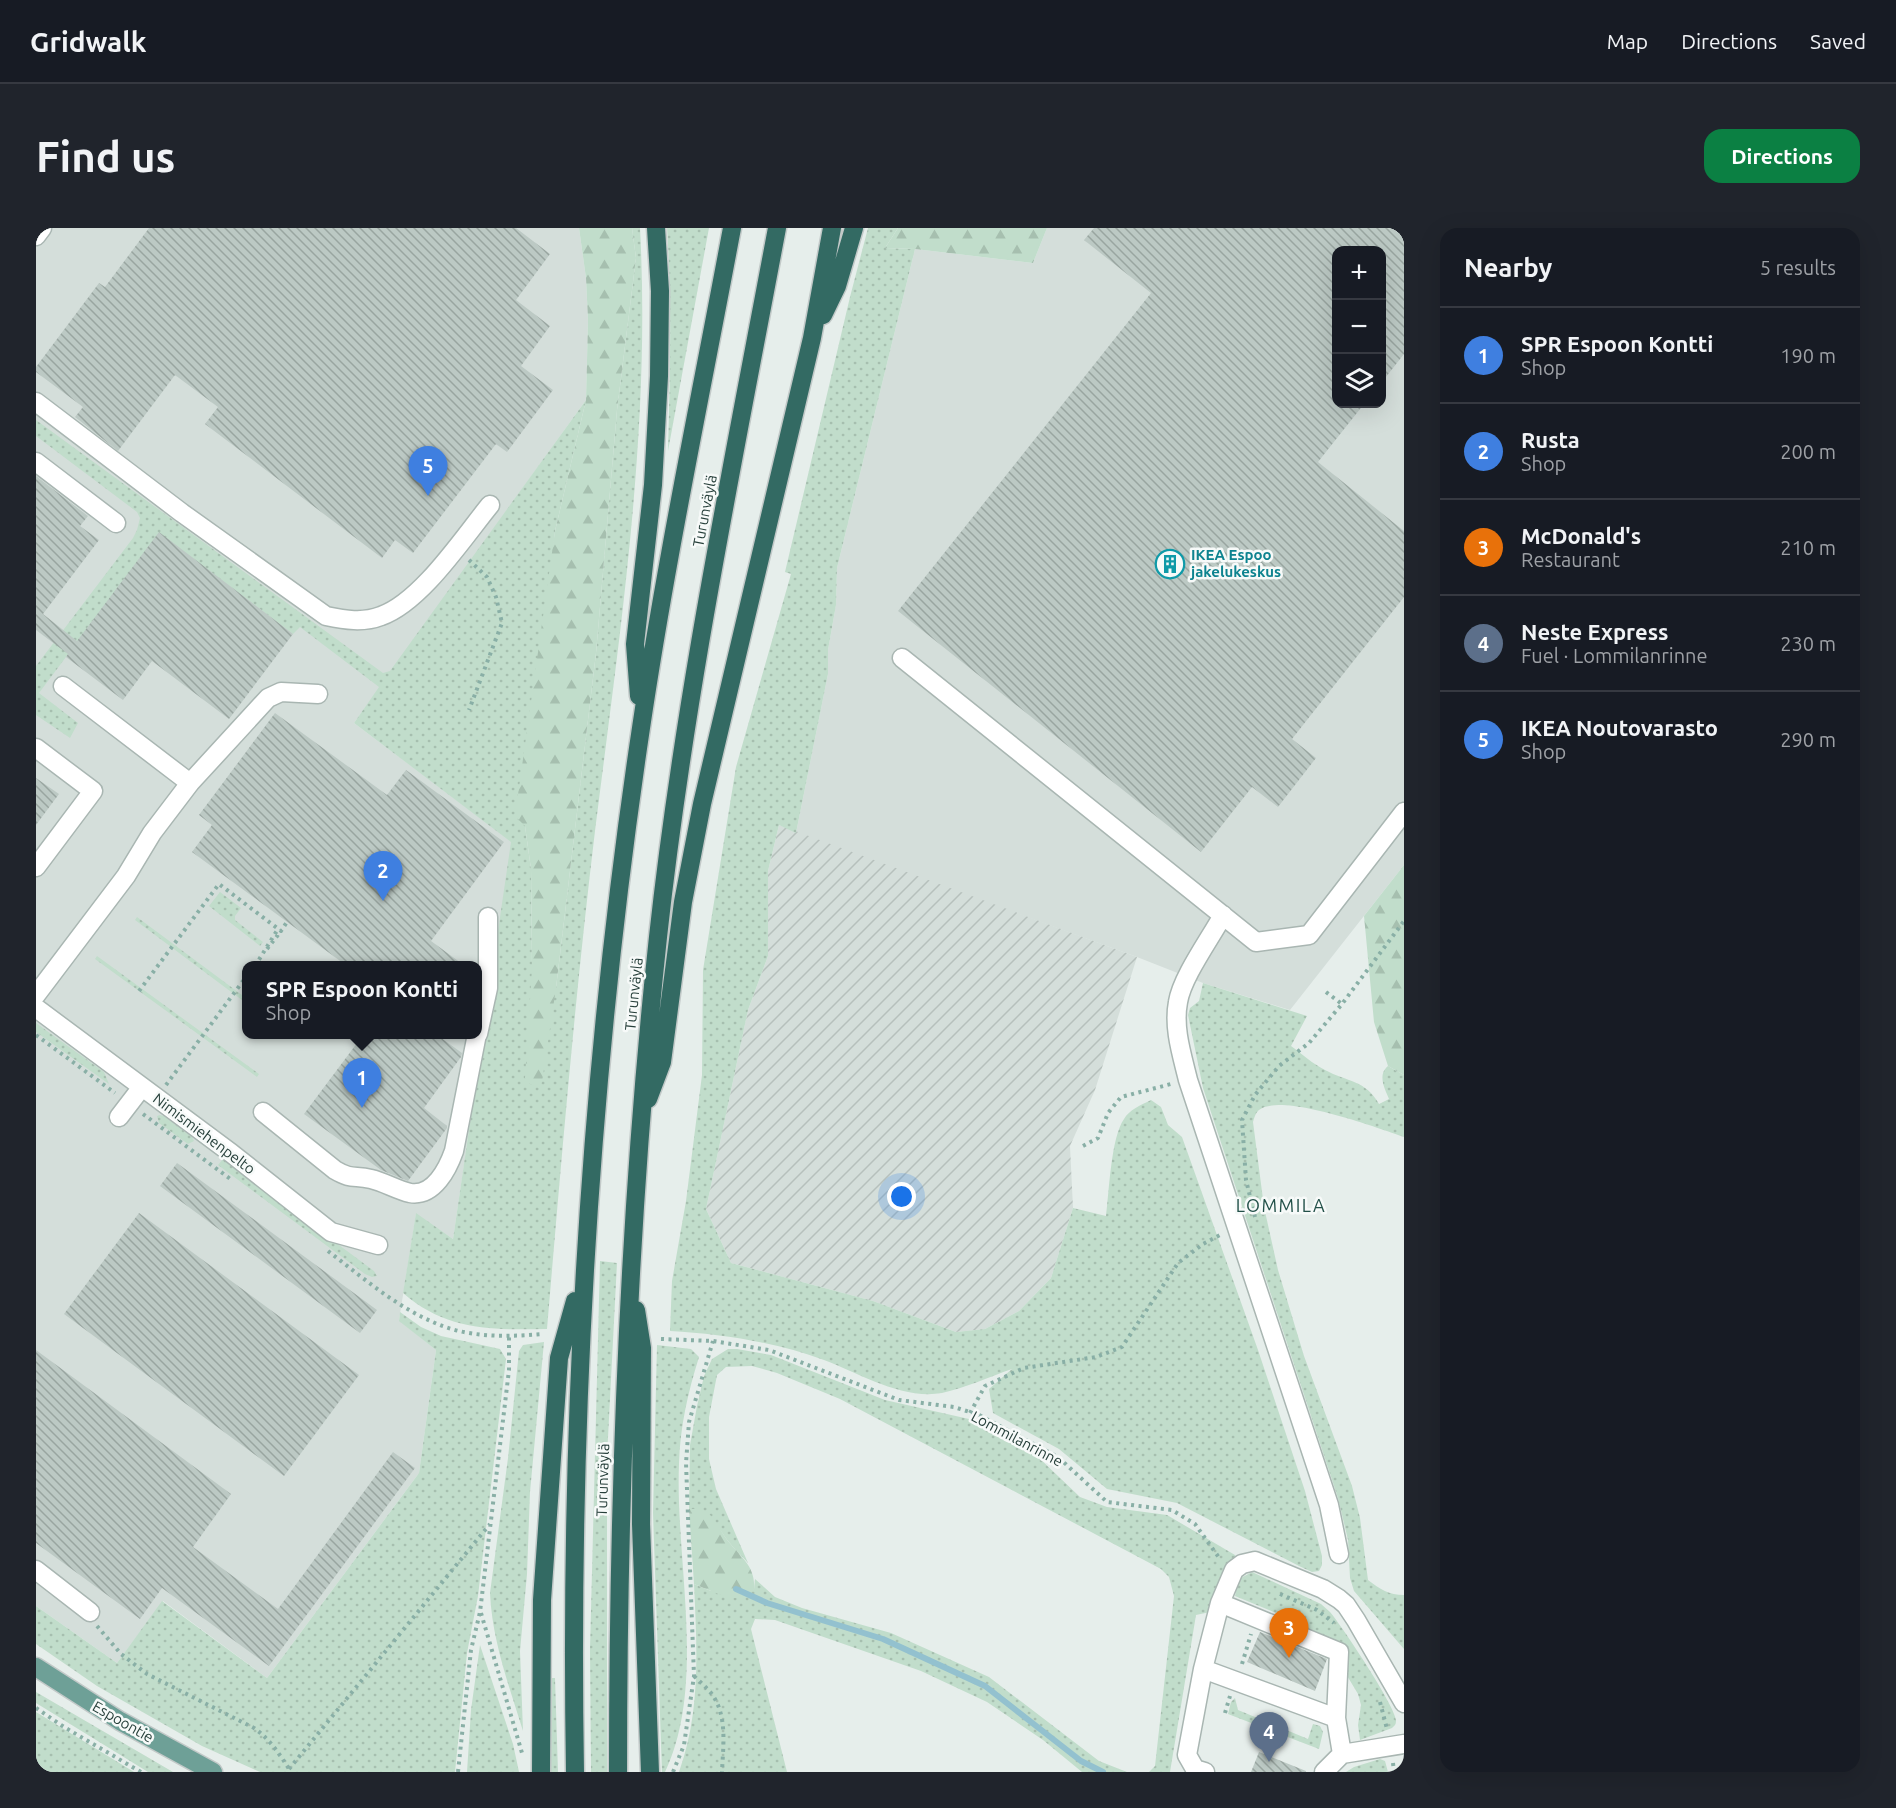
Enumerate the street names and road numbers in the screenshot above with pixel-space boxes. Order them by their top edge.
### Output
street label: Turunväylä [689,473,720,548]
street label: Turunväylä [621,957,646,1031]
street label: Nimismiehenpelto [150,1090,259,1178]
street label: Lommilanrinne [969,1407,1066,1470]
street label: Turunväylä [593,1443,612,1517]
street label: Espoontie [90,1697,157,1746]

